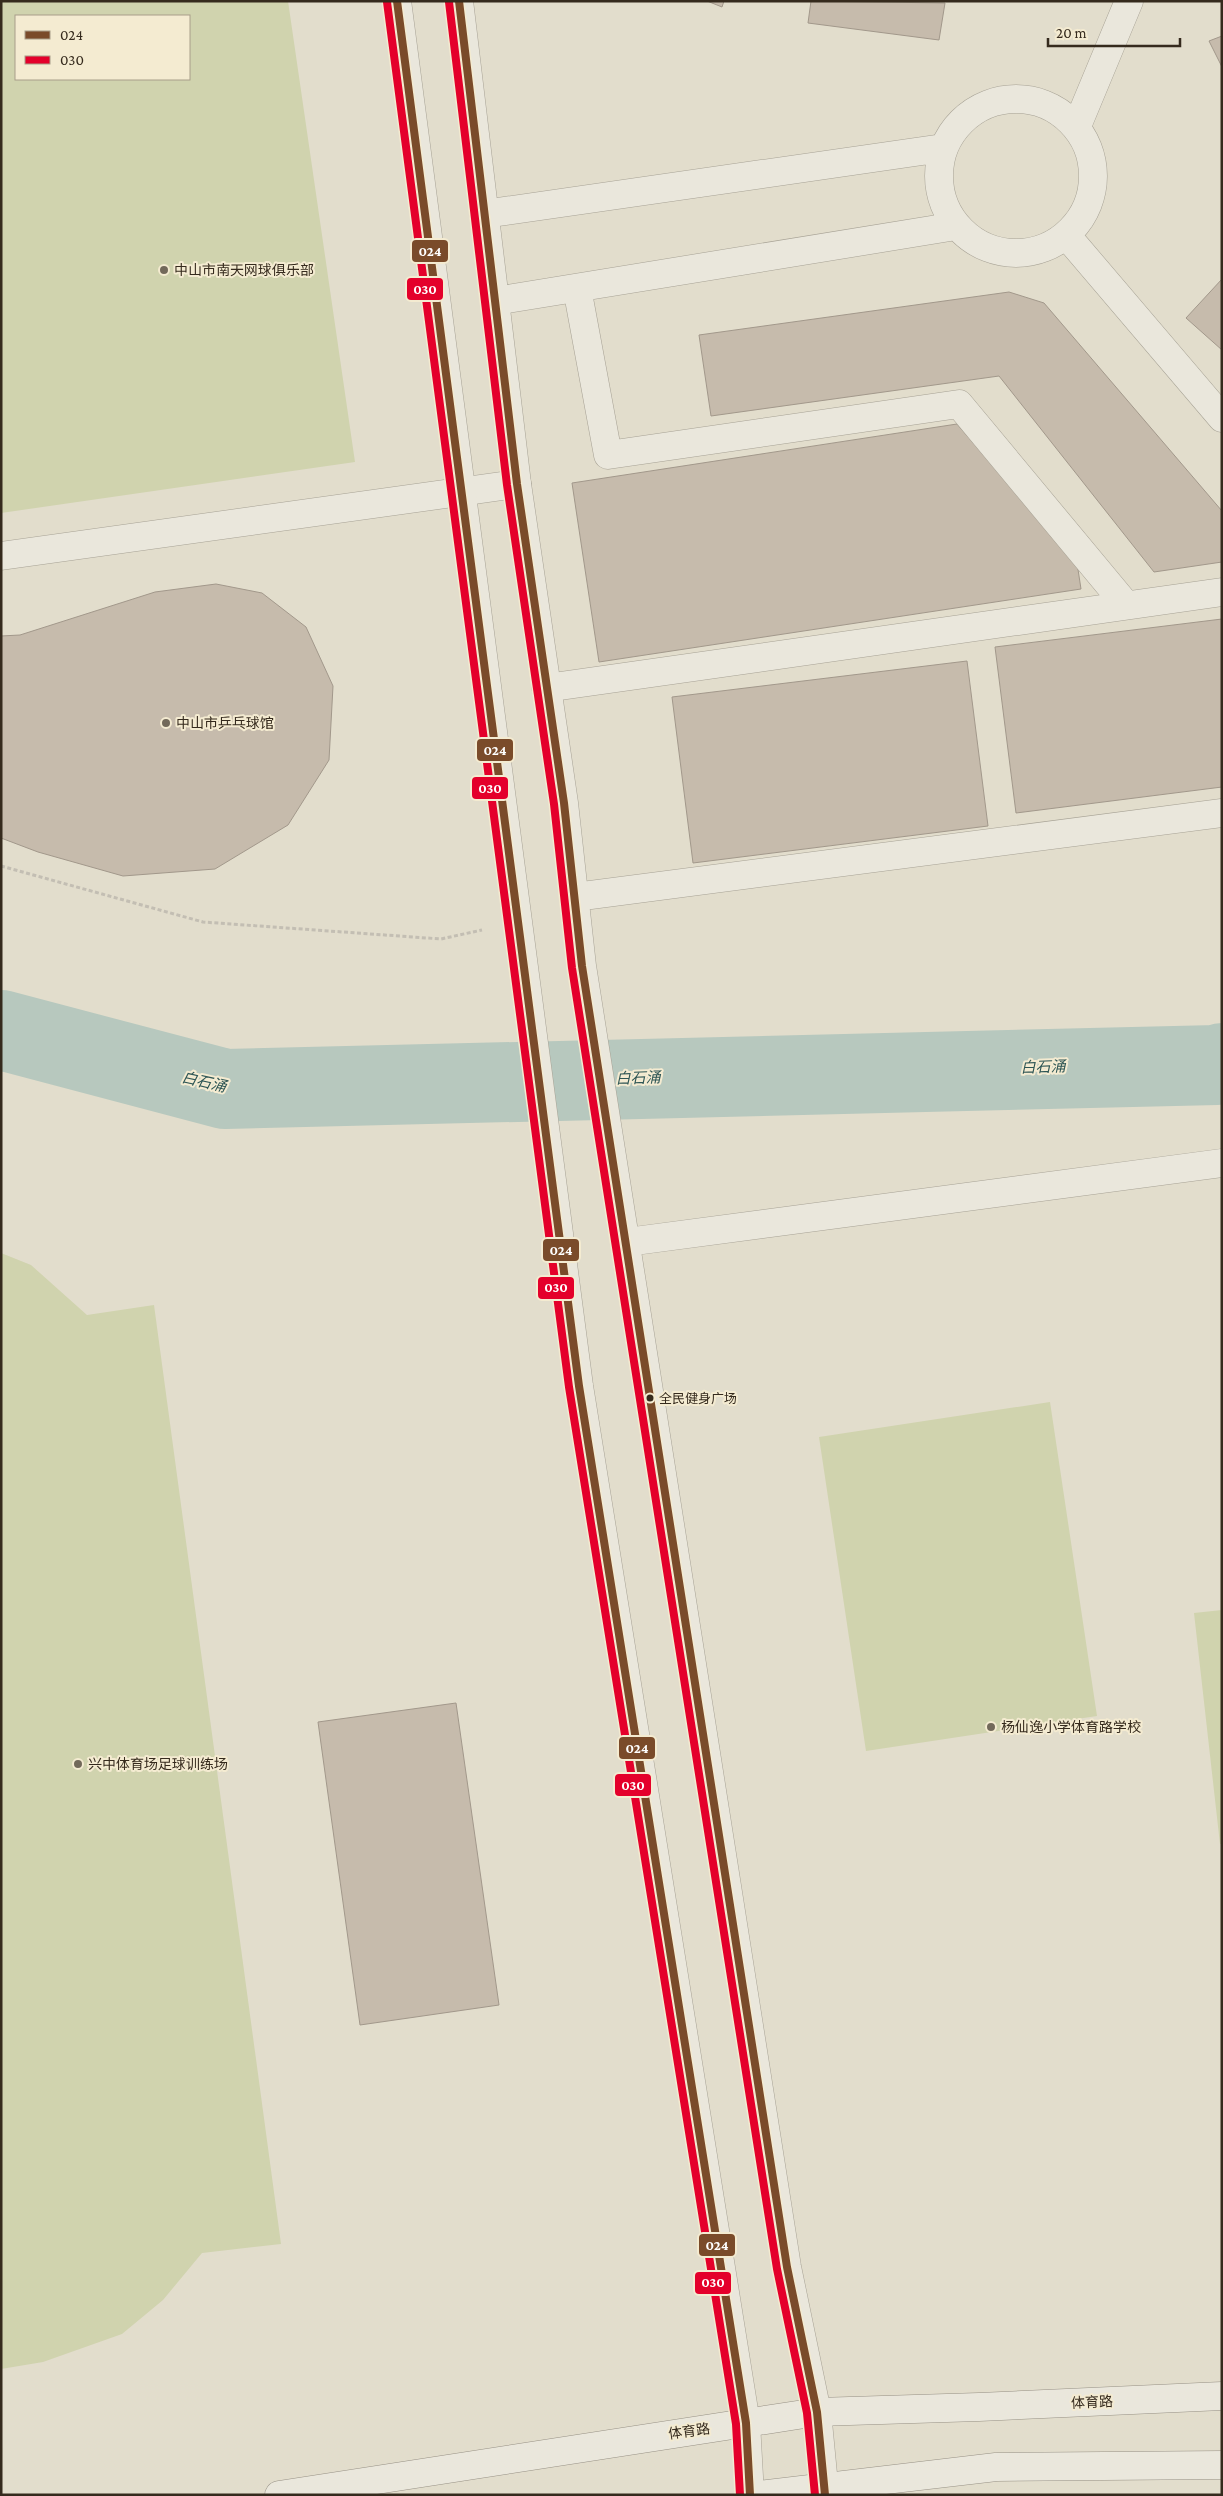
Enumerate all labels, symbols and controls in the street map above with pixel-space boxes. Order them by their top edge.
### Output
legend [15,15,190,80]
scale bar [1048,15,1180,47]
text: 20 m [1056,25,1087,41]
text: 024 [60,27,83,43]
text: 030 [60,52,84,68]
line badge: 024 [411,239,449,263]
text: 024 [418,243,442,259]
place label: 中山市南天网球俱乐部 [174,262,314,278]
marker: 中山市南天网球俱乐部 [158,264,170,276]
line badge: 030 [406,277,444,301]
text: 030 [413,281,437,297]
place label: 中山市乒乓球馆 [176,715,274,731]
marker: 中山市乒乓球馆 [160,717,172,729]
line badge: 024 [476,738,514,762]
text: 024 [483,742,507,758]
line badge: 030 [471,776,509,800]
text: 030 [478,780,502,796]
water label: 白石涌 [1020,1058,1068,1076]
water label: 白石涌 [180,1069,230,1095]
water label: 白石涌 [615,1069,663,1087]
line badge: 024 [542,1238,580,1262]
text: 024 [549,1242,573,1258]
line badge: 030 [537,1276,575,1300]
text: 030 [544,1279,568,1295]
place label: 全民健身广场 [659,1391,737,1406]
marker: 全民健身广场 [645,1393,655,1403]
place label: 杨仙逸小学体育路学校 [1001,1719,1141,1735]
marker: 杨仙逸小学体育路学校 [985,1721,997,1733]
line badge: 024 [618,1736,656,1760]
text: 024 [625,1740,649,1756]
place label: 兴中体育场足球训练场 [88,1756,228,1772]
marker: 兴中体育场足球训练场 [72,1758,84,1770]
line badge: 030 [614,1773,652,1797]
text: 030 [621,1777,645,1793]
line badge: 024 [698,2233,736,2257]
text: 024 [705,2237,729,2253]
line badge: 030 [694,2271,732,2295]
text: 030 [701,2274,725,2290]
street label: 体育路 [1071,2393,1113,2411]
street label: 体育路 [667,2420,711,2442]

